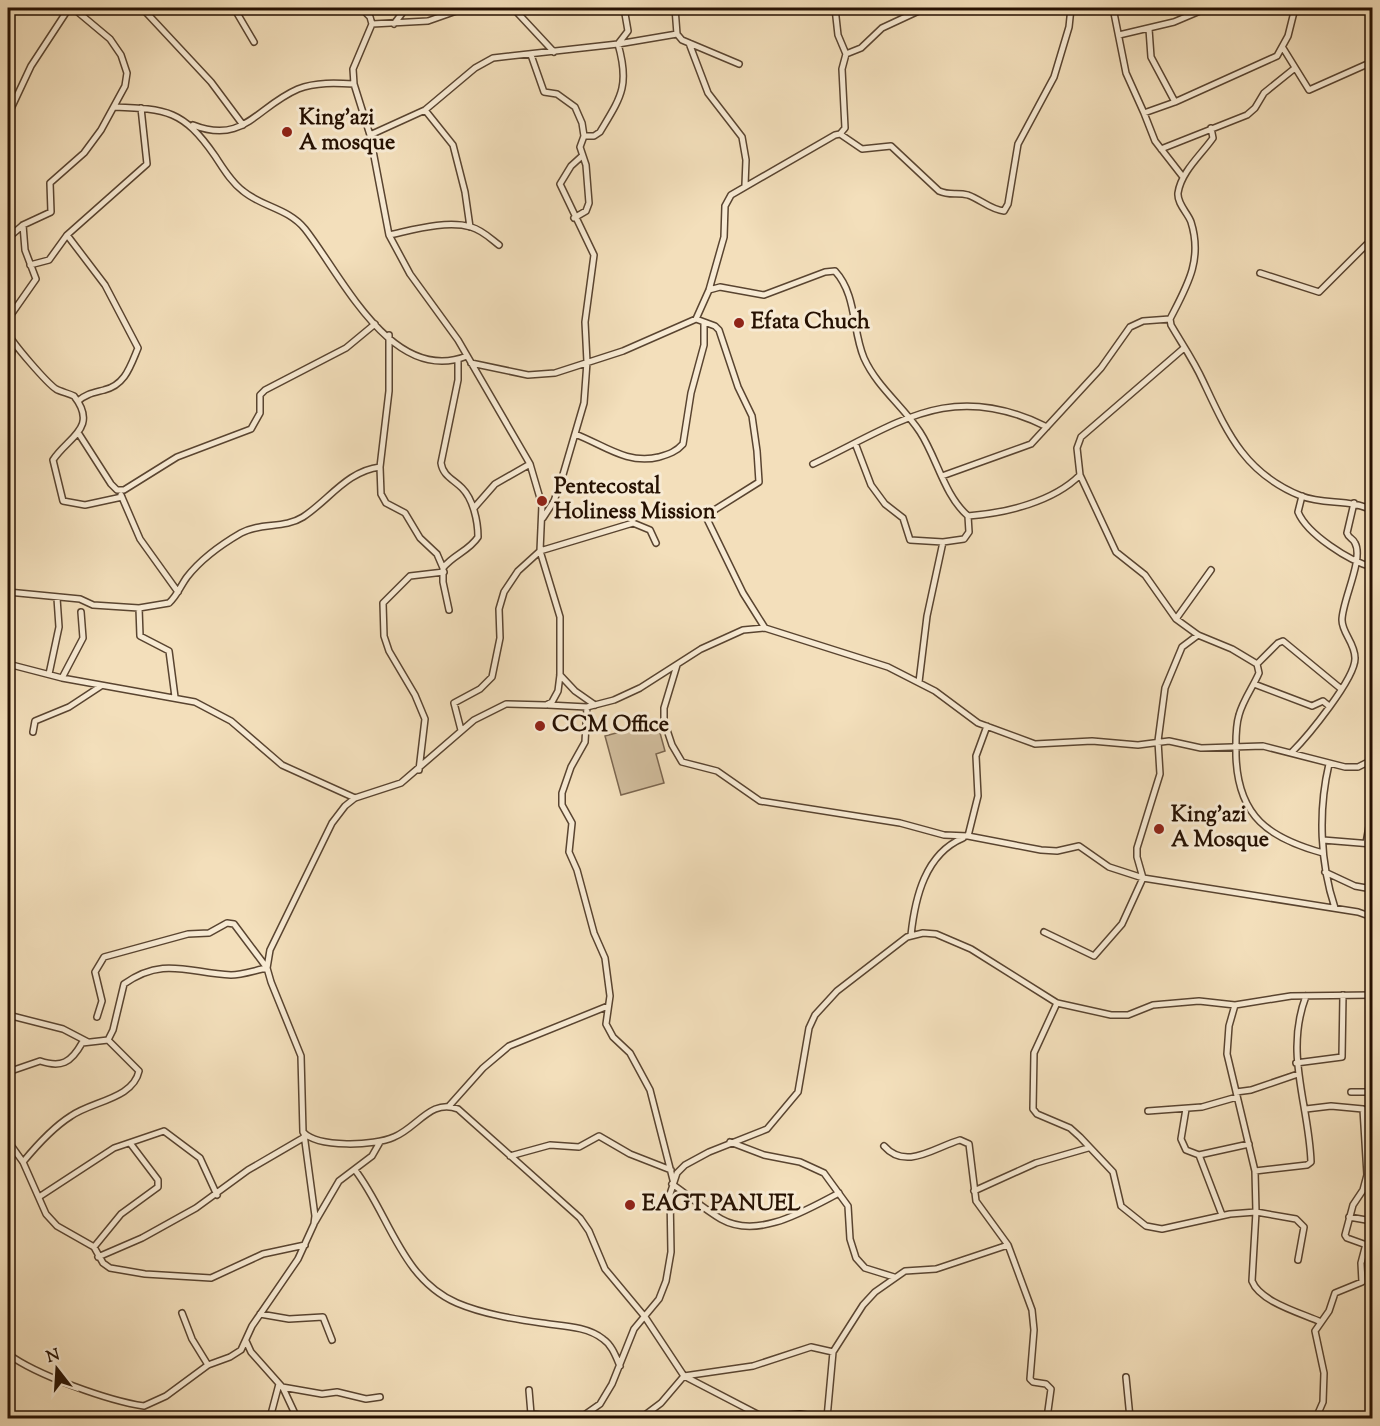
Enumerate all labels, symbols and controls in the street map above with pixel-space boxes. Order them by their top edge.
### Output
place label: King'azi A mosque [299,103,395,160]
marker: King'azi A mosque [280,125,294,139]
place label: Efata Chuch [751,307,870,339]
marker: Efata Chuch [732,316,746,330]
place label: Pentecostal Holiness Mission [554,472,716,529]
marker: Pentecostal Holiness Mission [535,494,549,508]
place label: CCM Office [552,710,669,742]
marker: CCM Office [533,719,547,733]
place label: King'azi A Mosque [1171,800,1269,857]
marker: King'azi A Mosque [1152,822,1166,836]
place label: EAGT PANUEL [642,1189,801,1221]
marker: EAGT PANUEL [623,1198,637,1212]
north arrow [27,1339,87,1399]
text: N [44,1344,63,1370]

